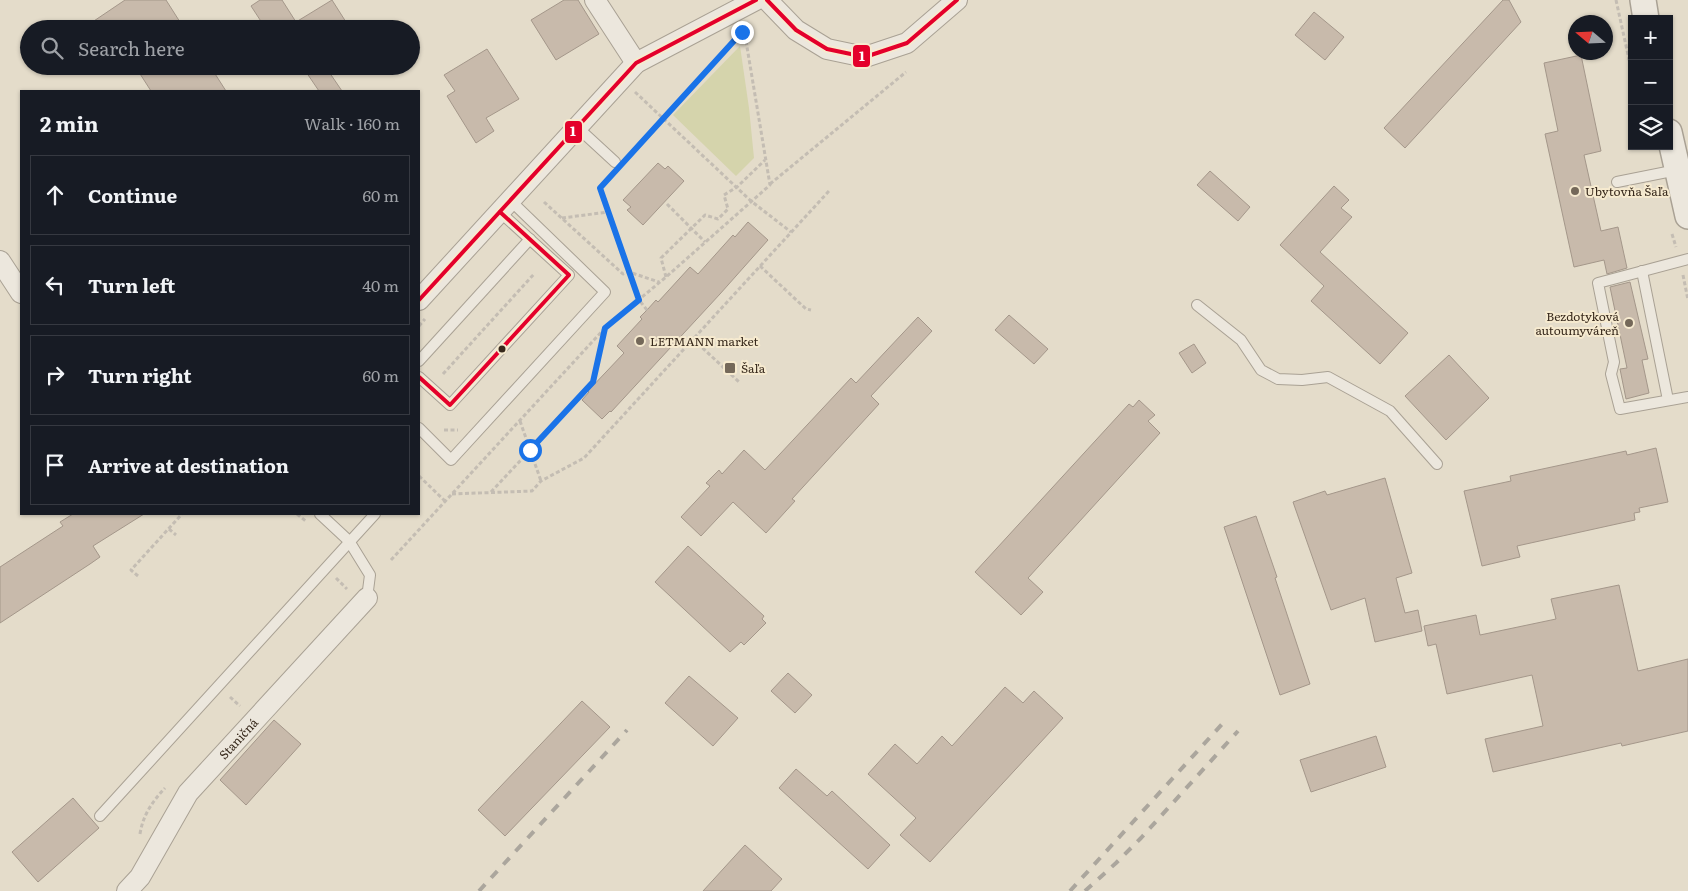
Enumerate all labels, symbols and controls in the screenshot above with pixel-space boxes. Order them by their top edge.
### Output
north arrow [1568,15,1613,60]
map controls [1628,15,1673,150]
button: + [1628,15,1673,60]
search box [20,20,420,75]
route end [731,21,754,44]
icon: search [38,34,66,62]
text: Search here [78,34,185,62]
line badge: 1 [852,44,871,68]
text: 1 [859,45,865,65]
button: − [1628,60,1673,105]
button: layers [1628,105,1673,150]
text: 2 min [40,107,99,138]
text: Walk · 160 m [304,111,400,135]
line badge: 1 [564,120,583,144]
text: 1 [570,120,576,140]
icon: ahead [41,181,69,209]
text: Continue [88,181,177,209]
place label: Ubytovňa Šaľa [1585,182,1669,200]
text: 60 m [362,183,399,207]
marker: Ubytovňa Šaľa [1569,185,1581,197]
icon: left [41,271,69,299]
text: Turn left [88,271,175,299]
text: 40 m [362,273,399,297]
place label: Bezdotyková autoumyváreň [1535,307,1620,339]
marker: Bezdotyková autoumyváreň [1623,317,1635,329]
place label: LETMANN market [650,332,759,350]
marker: LETMANN market [634,335,646,347]
unlabelled marker [497,344,507,354]
place label: Šaľa [741,359,766,377]
icon: right [41,361,69,389]
text: Turn right [88,361,192,389]
marker: Šaľa [723,361,737,375]
text: 60 m [362,363,399,387]
route start [519,439,542,462]
icon: arrive [41,451,69,479]
text: Arrive at destination [88,451,289,479]
street label: Staničná [214,713,262,763]

